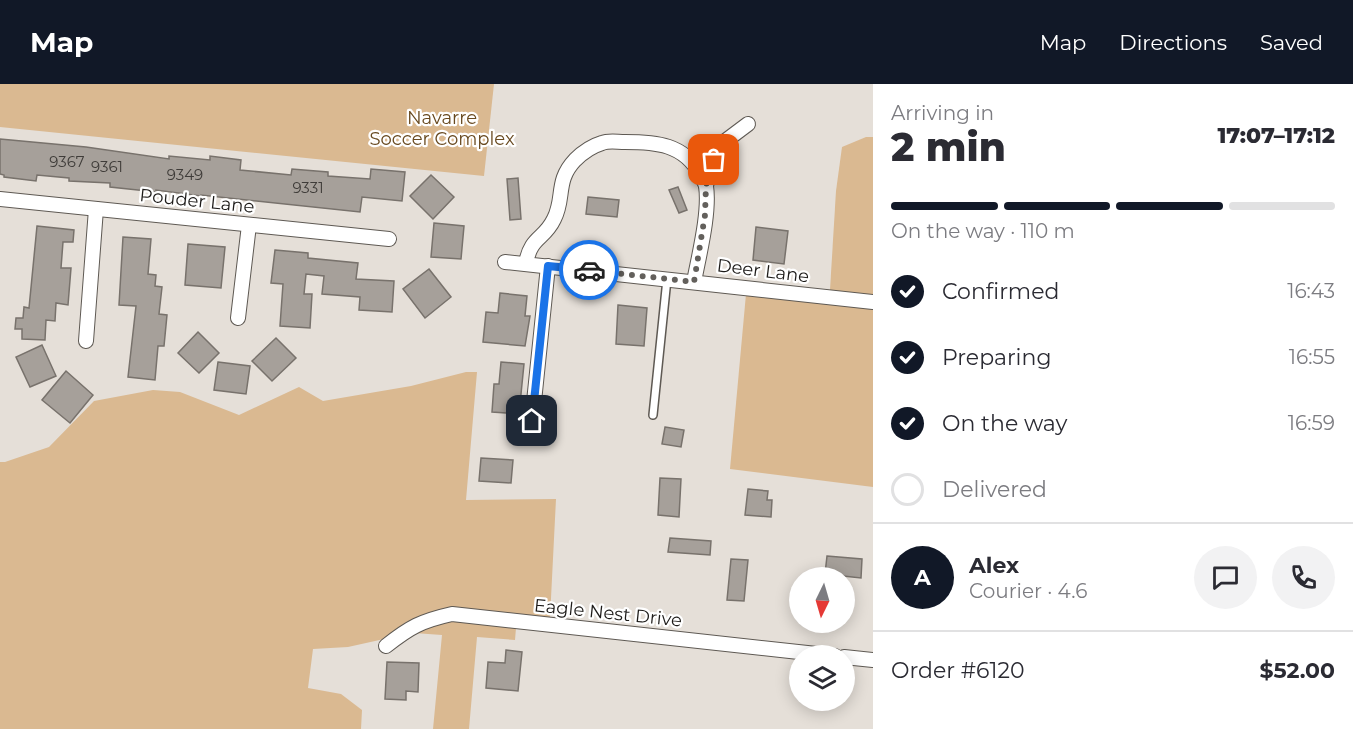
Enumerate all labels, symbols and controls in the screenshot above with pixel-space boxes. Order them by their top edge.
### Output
text: Map [30,25,93,59]
text: Map [1040,30,1086,55]
text: Directions [1119,30,1227,55]
text: Saved [1260,30,1323,55]
text: Arriving in [891,101,994,125]
park label: Navarre Soccer Complex [369,107,515,150]
text: 17:07–17:12 [1217,122,1335,149]
text: 2 min [891,123,1006,171]
pin [688,134,739,185]
icon: bag [697,143,730,176]
house number: 9367 [49,152,85,171]
house number: 9361 [91,157,123,176]
house number: 9349 [167,165,203,184]
house number: 9331 [292,178,324,197]
street label: Pouder Lane [138,184,256,218]
text: On the way · 110 m [891,219,1075,243]
courier [559,240,619,300]
icon: car [573,254,606,287]
street label: Deer Lane [716,254,811,288]
icon: check [891,275,924,308]
text: Confirmed [942,278,1059,305]
text: 16:43 [1287,279,1335,303]
icon: check [891,341,924,374]
text: Preparing [942,344,1051,371]
text: 16:55 [1289,345,1335,369]
pin [506,395,557,446]
icon: home [515,404,548,437]
icon: check [891,407,924,440]
text: On the way [942,410,1067,437]
text: 16:59 [1288,411,1335,435]
text: Delivered [942,476,1047,503]
button: chat [1194,546,1257,609]
button: phone [1272,546,1335,609]
text: Alex [969,552,1019,579]
text: A [914,564,931,591]
north arrow [789,567,855,633]
map controls [789,567,855,711]
text: Courier · 4.6 [969,579,1087,603]
street label: Eagle Nest Drive [533,594,683,632]
button: layers [789,645,855,711]
text: Order #6120 [891,657,1024,684]
text: $52.00 [1259,657,1335,684]

